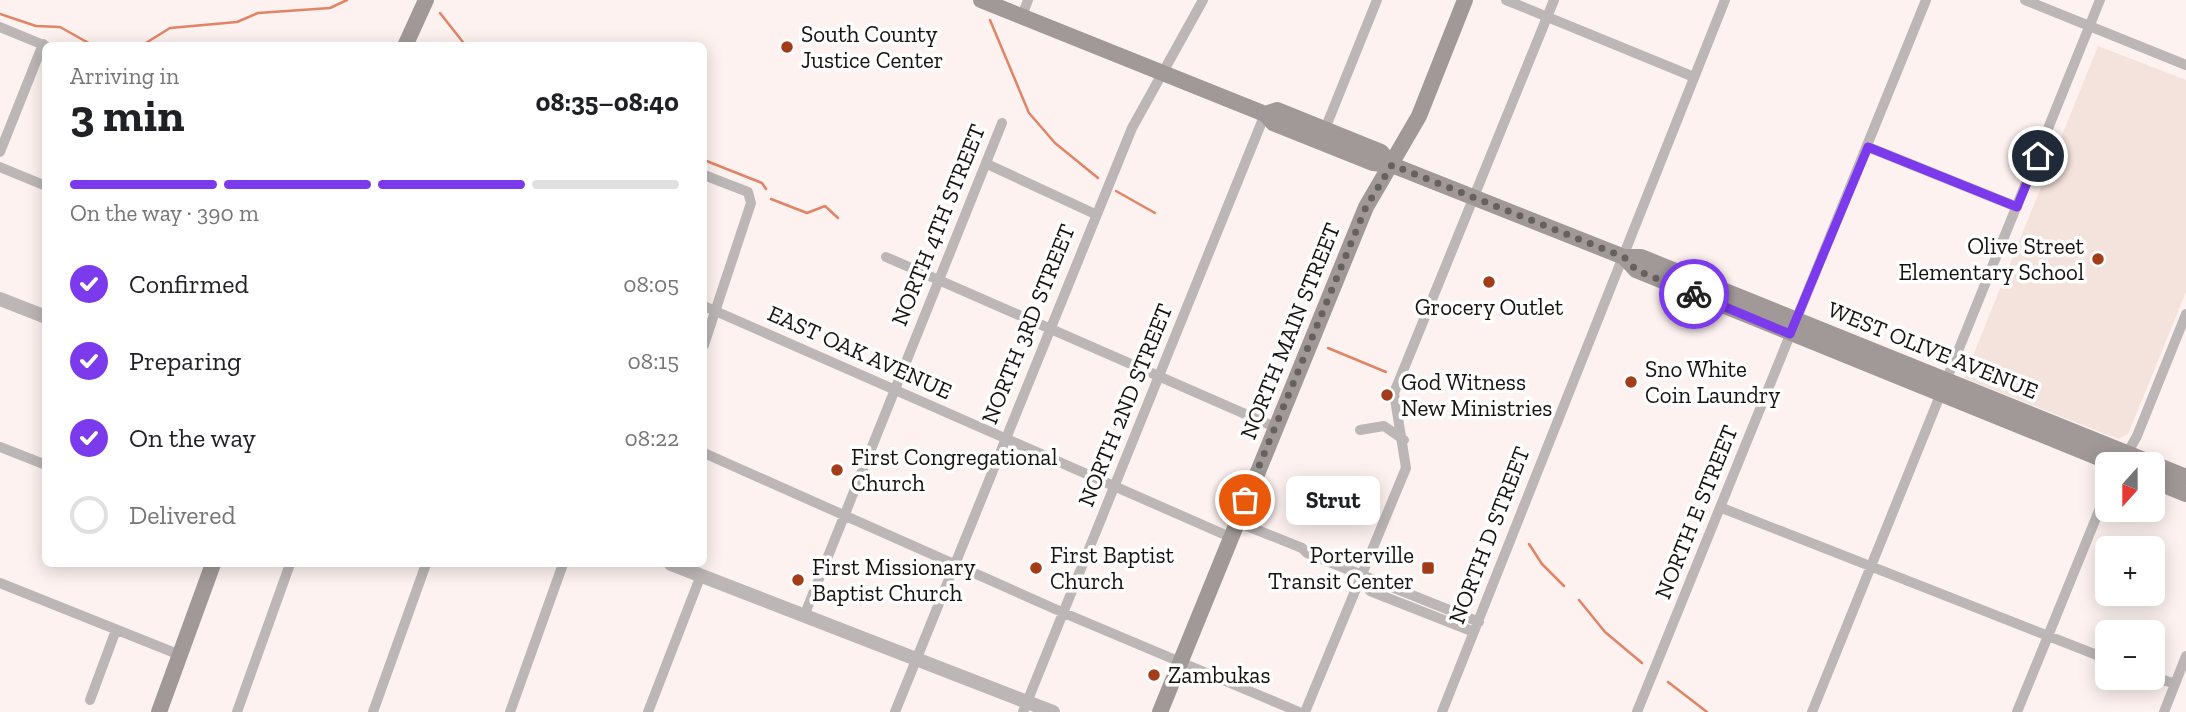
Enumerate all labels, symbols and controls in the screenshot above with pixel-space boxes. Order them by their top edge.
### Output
place label: South County Justice Center [801,20,944,74]
marker: South County Justice Center [779,39,795,55]
text: Arriving in [70,62,179,90]
text: 08:35–08:40 [536,86,679,118]
text: 3 min [70,88,184,143]
street label: NORTH 4TH STREET [885,120,991,330]
pin [2008,126,2068,186]
icon: home [2019,137,2057,175]
text: On the way · 390 m [70,199,259,227]
street label: NORTH MAIN STREET [1234,219,1346,443]
street label: NORTH 3RD STREET [975,220,1081,428]
place label: Olive Street Elementary School [1899,232,2084,286]
marker: Olive Street Elementary School [2090,251,2106,267]
courier [1659,259,1729,329]
icon: check [70,265,108,303]
text: Confirmed [129,268,249,300]
text: 08:05 [623,270,679,298]
marker: Grocery Outlet [1481,274,1497,290]
icon: bike [1675,275,1713,313]
place label: Grocery Outlet [1415,293,1564,321]
street label: WEST OLIVE AVENUE [1824,295,2042,405]
street label: EAST OAK AVENUE [764,299,956,405]
street label: NORTH 2ND STREET [1072,299,1178,511]
icon: check [70,342,108,380]
text: Preparing [129,345,241,377]
text: 08:15 [628,347,679,375]
place label: Sno White Coin Laundry [1645,355,1781,409]
place label: God Witness New Ministries [1401,368,1552,422]
marker: Sno White Coin Laundry [1623,374,1639,390]
marker: God Witness New Ministries [1379,387,1395,403]
icon: check [70,419,108,457]
street label: NORTH E STREET [1648,421,1744,603]
text: On the way [129,422,256,454]
text: 08:22 [625,424,679,452]
street label: NORTH D STREET [1442,442,1536,628]
place label: First Congregational Church [851,443,1058,497]
north arrow [2095,452,2165,522]
map controls [2095,452,2165,690]
marker: First Congregational Church [829,462,845,478]
pin [1215,470,1275,530]
callout: Strut [1287,476,1382,524]
icon: bag [1226,481,1264,519]
text: Strut [1306,486,1360,514]
text: Delivered [129,499,236,531]
button: + [2095,536,2165,606]
place label: First Baptist Church [1050,541,1174,595]
place label: Porterville Transit Center [1268,541,1414,595]
place label: First Missionary Baptist Church [812,553,976,607]
marker: First Baptist Church [1028,560,1044,576]
marker: Porterville Transit Center [1420,560,1436,576]
marker: First Missionary Baptist Church [790,572,806,588]
button: − [2095,620,2165,690]
place label: Zambukas [1168,661,1271,689]
marker: Zambukas [1146,667,1162,683]

